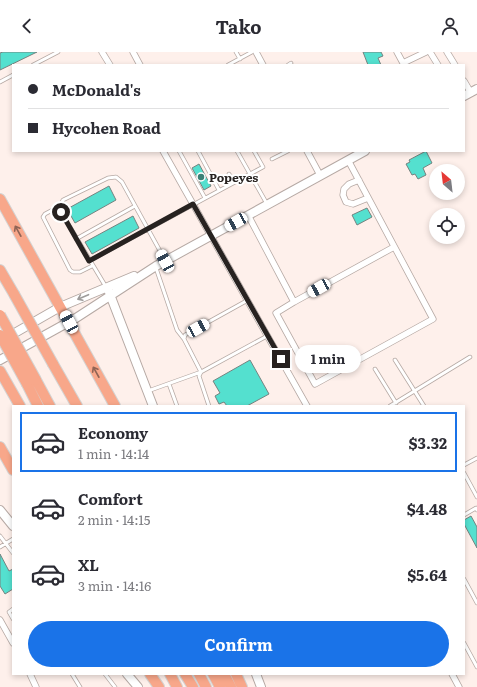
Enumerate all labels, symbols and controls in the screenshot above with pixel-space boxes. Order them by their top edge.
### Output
text: Tako [215,13,262,40]
icon: back [16,15,38,37]
icon: person [439,15,461,37]
text: McDonald's [52,78,141,101]
text: Hycohen Road [52,116,161,139]
north arrow [429,164,465,200]
map controls [429,164,465,244]
place label: Popeyes [209,168,258,186]
marker: Popeyes [196,172,206,182]
route start [52,203,70,221]
button: locate [429,208,465,244]
car [223,211,249,233]
one-way arrow [14,225,22,237]
car [154,248,176,274]
car [306,277,332,299]
one-way arrow [78,294,90,302]
car [58,309,80,335]
car [185,317,211,339]
callout: 1 min [295,345,361,373]
text: 1 min [311,349,345,368]
route end [272,350,290,368]
one-way arrow [91,366,99,378]
text: Economy [78,421,148,444]
icon: car [30,424,66,460]
text: $3.32 [409,431,447,454]
text: 1 min · 14:14 [78,444,149,463]
text: Comfort [78,487,143,510]
icon: car [30,490,66,526]
text: $4.48 [407,497,447,520]
text: 2 min · 14:15 [78,510,150,529]
text: XL [78,553,99,576]
icon: car [30,556,66,592]
text: $5.64 [407,563,447,586]
text: 3 min · 14:16 [78,576,151,595]
button: Confirm [28,621,449,667]

